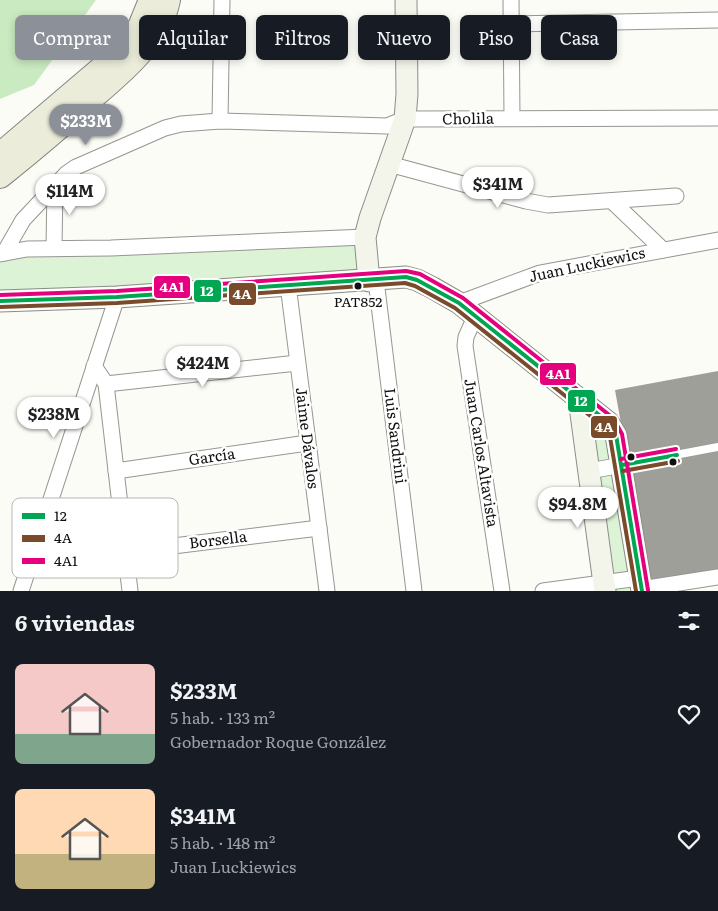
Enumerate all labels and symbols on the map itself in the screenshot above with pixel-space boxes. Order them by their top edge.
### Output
pin: $233M [51,104,121,146]
street label: Cholila [442,106,495,129]
pin: $341M [463,166,533,209]
pin: $114M [35,174,105,216]
street label: Juan Luckiewics [526,240,647,287]
line badge: 4A1 [153,275,191,299]
text: 4A1 [160,276,185,296]
line badge: 12 [193,279,222,303]
text: 12 [200,280,214,300]
marker: PAT852 [353,281,363,291]
line badge: 4A [228,282,257,306]
text: 4A [232,283,252,303]
place label: PAT852 [334,291,382,311]
pin: $424M [168,346,238,388]
line badge: 4A1 [539,362,577,386]
text: 4A1 [546,363,571,383]
street label: Juan Carlos Altavista [459,377,506,530]
street label: Jaime Dávalos [291,386,326,490]
street label: Luis Sandrini [379,387,414,485]
line badge: 12 [567,389,596,413]
text: 12 [574,390,588,410]
pin: $238M [19,396,89,439]
line badge: 4A [590,415,618,439]
text: 4A [594,416,614,436]
street label: García [187,441,237,470]
unlabelled marker [626,452,636,462]
unlabelled marker [668,457,678,467]
pin: $94.8M [537,486,619,529]
legend [12,498,178,578]
text: 12 [54,505,67,525]
street label: Borsella [188,523,249,553]
text: 4A [54,527,73,547]
text: 4A1 [54,550,78,570]

